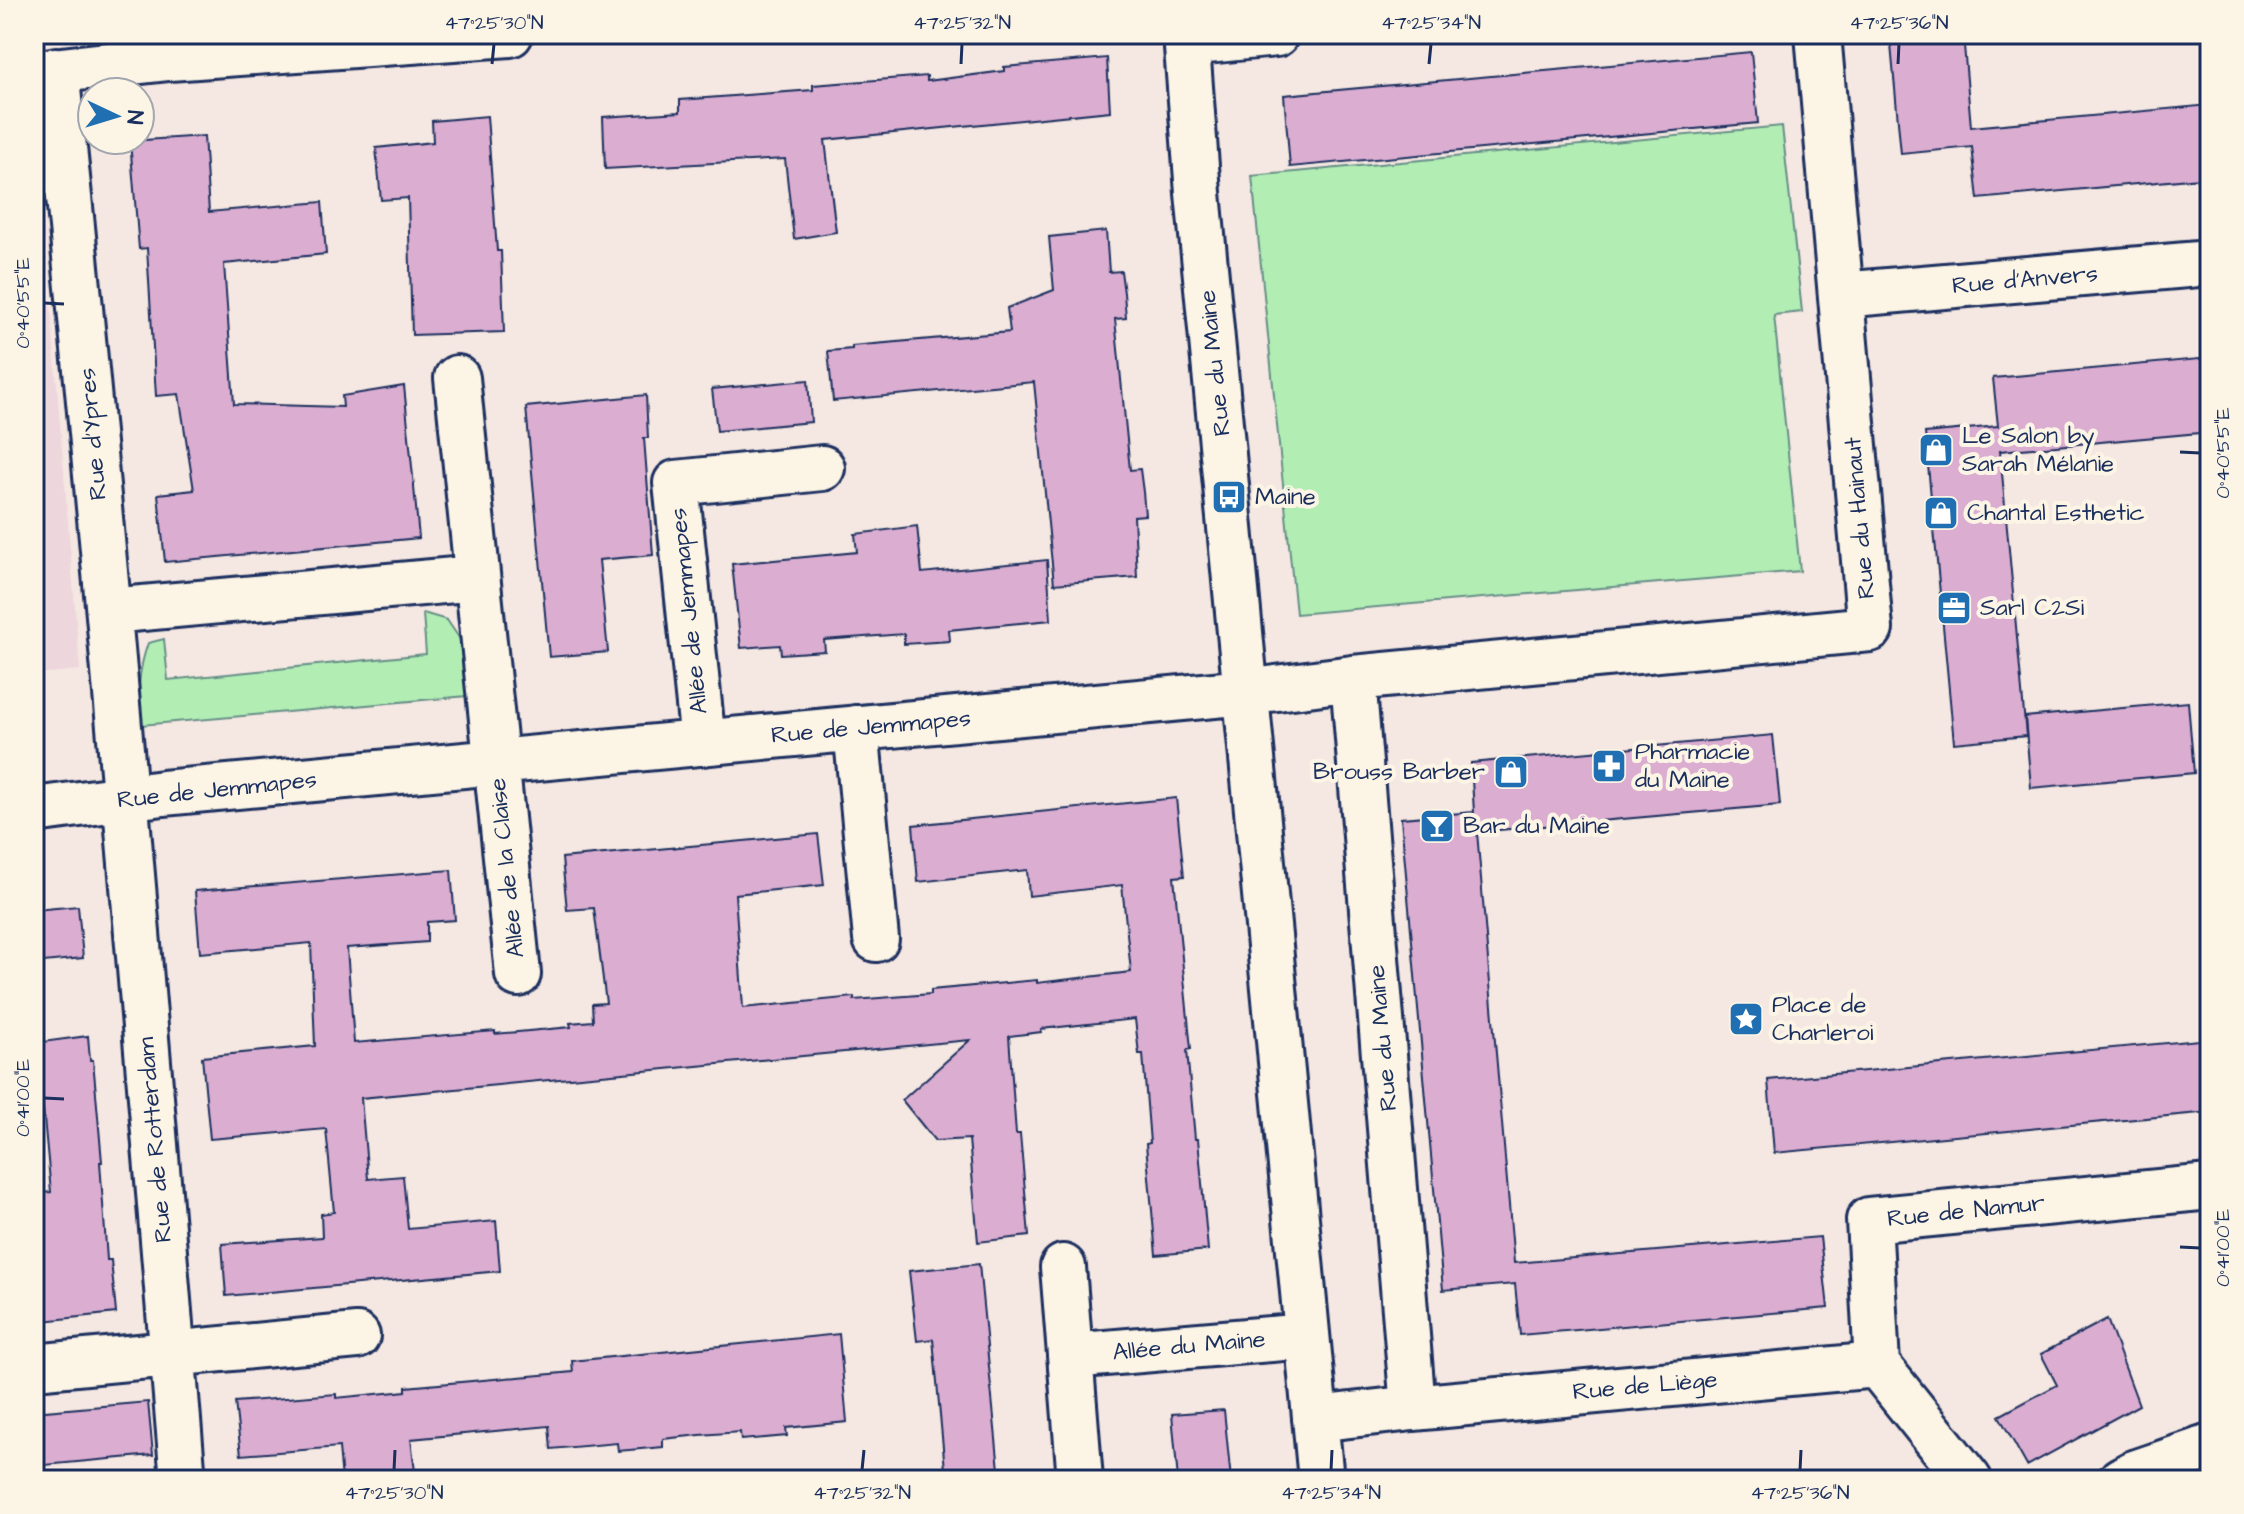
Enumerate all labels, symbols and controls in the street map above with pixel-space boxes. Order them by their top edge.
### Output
text: 47°25'30"N [444,9,544,37]
text: 47°25'32"N [913,9,1011,37]
text: 47°25'34"N [1381,9,1481,37]
text: 47°25'36"N [1849,9,1949,37]
north arrow [76,76,156,156]
text: N [118,109,150,125]
text: 0°40'55"E [9,257,37,349]
street label: Rue d'Anvers [1951,257,2099,303]
street label: Rue du Maine [1190,288,1240,438]
street label: Rue d'Ypres [70,366,116,502]
text: 0°40'55"E [2209,407,2237,499]
place label: Le Salon by Sarah Mélanie [1962,419,2114,481]
shop icon: Le Salon by Sarah Mélanie [1917,431,1955,469]
street label: Rue du Hainaut [1836,435,1884,600]
bus stop icon: Maine [1210,478,1248,516]
place label: Maine [1255,480,1316,514]
shop icon: Chantal Esthetic [1922,494,1960,532]
place label: Chantal Esthetic [1967,496,2145,530]
street label: Allée de Jemmapes [661,506,717,716]
office icon: Sarl C2Si [1935,589,1973,627]
place label: Sarl C2Si [1980,591,2084,625]
street label: Rue de Jemmapes [770,701,972,753]
place label: Pharmacie du Maine [1635,735,1750,797]
pharmacy icon: Pharmacie du Maine [1590,747,1628,785]
shop icon: Brouss Barber [1492,753,1530,791]
place label: Brouss Barber [1313,755,1485,789]
street label: Rue de Jemmapes [116,763,318,817]
street label: Allée de la Claise [481,776,533,960]
bar icon: Bar du Maine [1418,807,1456,845]
place label: Bar du Maine [1463,809,1610,843]
street label: Rue du Maine [1360,963,1406,1113]
place label: Place de Charleroi [1772,988,1874,1050]
place icon: Place de Charleroi [1727,1000,1765,1038]
street label: Rue de Rotterdam [129,1035,181,1244]
text: 0°41'00"E [9,1059,37,1137]
street label: Rue de Namur [1886,1186,2046,1236]
text: 0°41'00"E [2209,1209,2237,1287]
street label: Allée du Maine [1111,1322,1267,1370]
street label: Rue de Liège [1571,1363,1719,1410]
text: 47°25'30"N [344,1479,444,1507]
text: 47°25'32"N [813,1479,911,1507]
text: 47°25'34"N [1281,1479,1381,1507]
text: 47°25'36"N [1750,1479,1850,1507]

